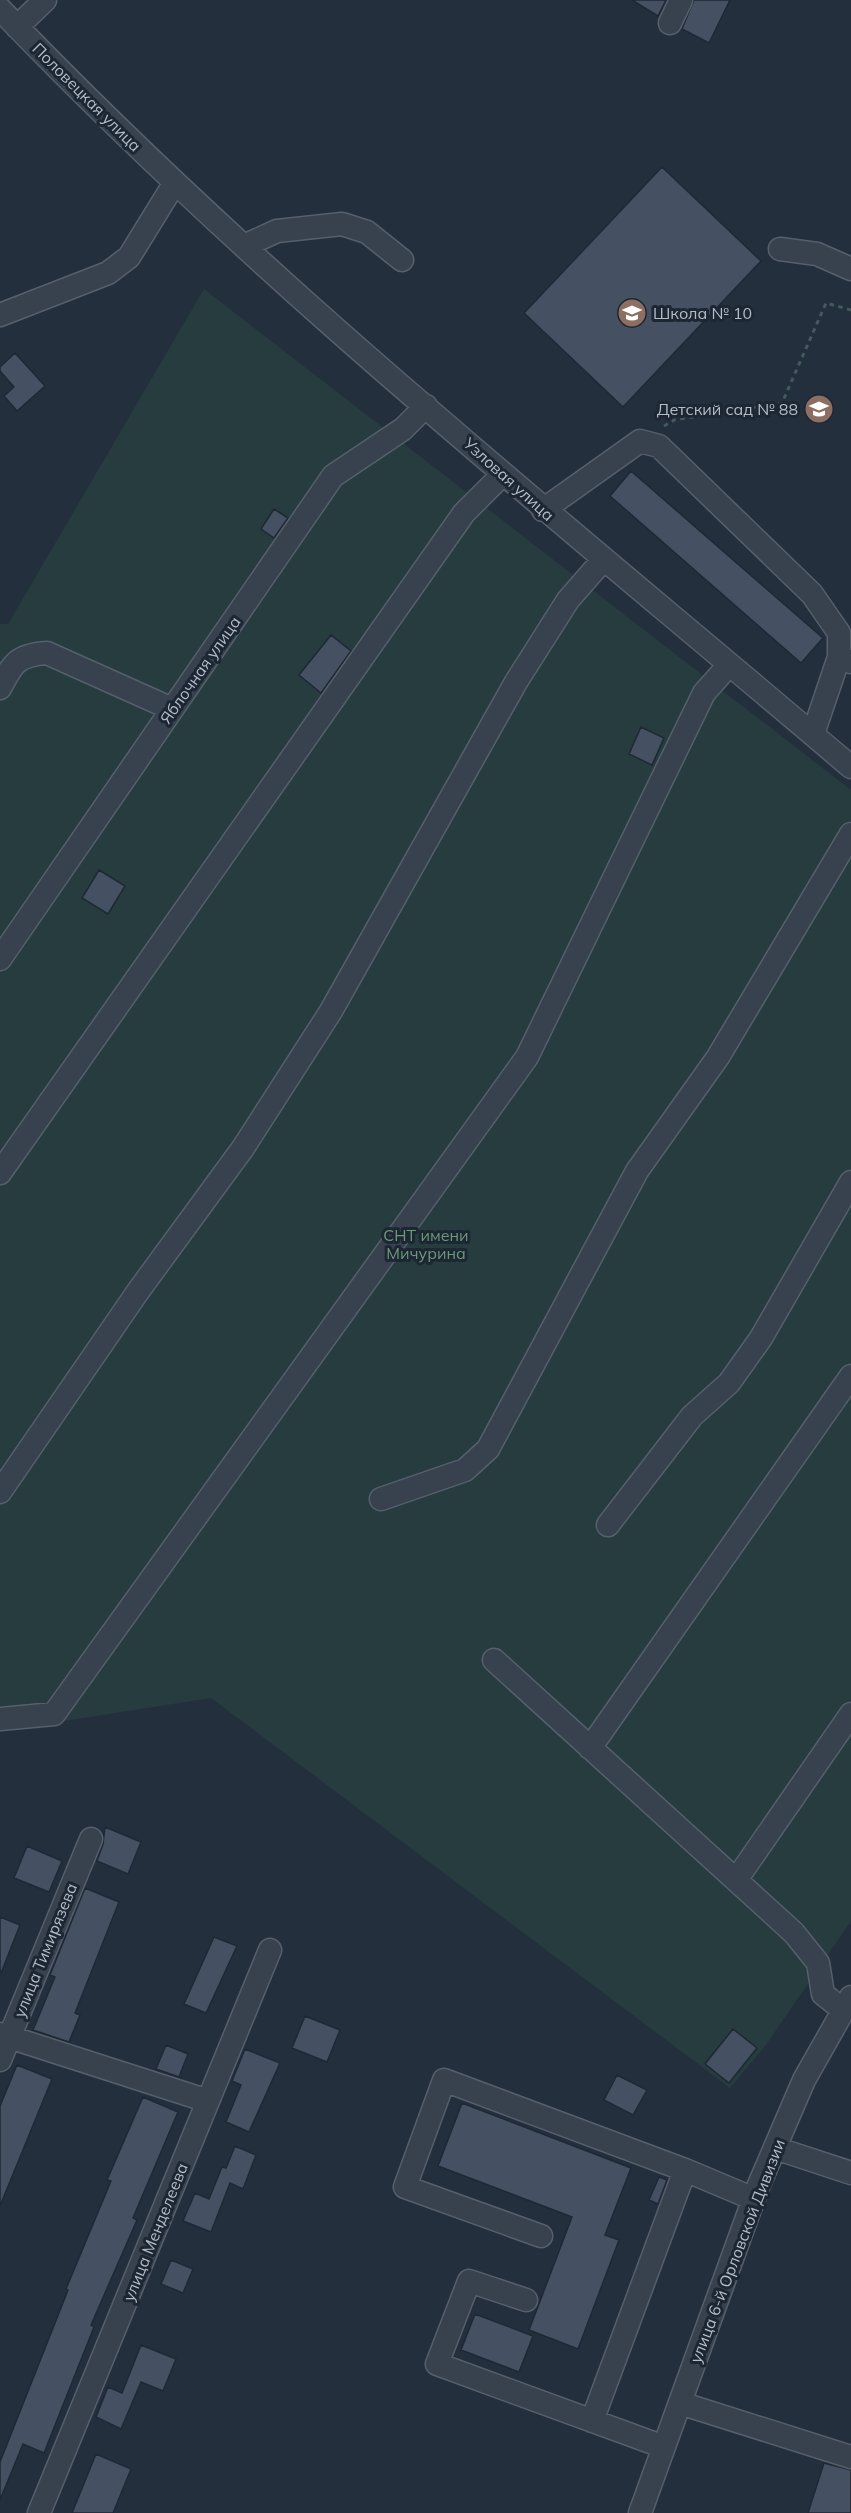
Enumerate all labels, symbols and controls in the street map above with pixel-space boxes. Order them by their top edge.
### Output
street label: Половецкая улица [28,38,146,156]
school or university icon: Школа № 10 [616,297,648,329]
place label: Школа № 10 [653,303,752,323]
school or university icon: Детский сад № 88 [803,393,835,425]
place label: Детский сад № 88 [657,399,798,419]
street label: Узловая улица [459,432,558,525]
street label: Яблочная улица [155,612,245,728]
park label: СНТ имени Мичурина [383,1225,469,1263]
street label: улица Тимирязева [9,1880,81,2020]
street label: улица 6-й Орловской Дивизии [685,2136,789,2366]
street label: улица Менделеева [118,2160,192,2304]

